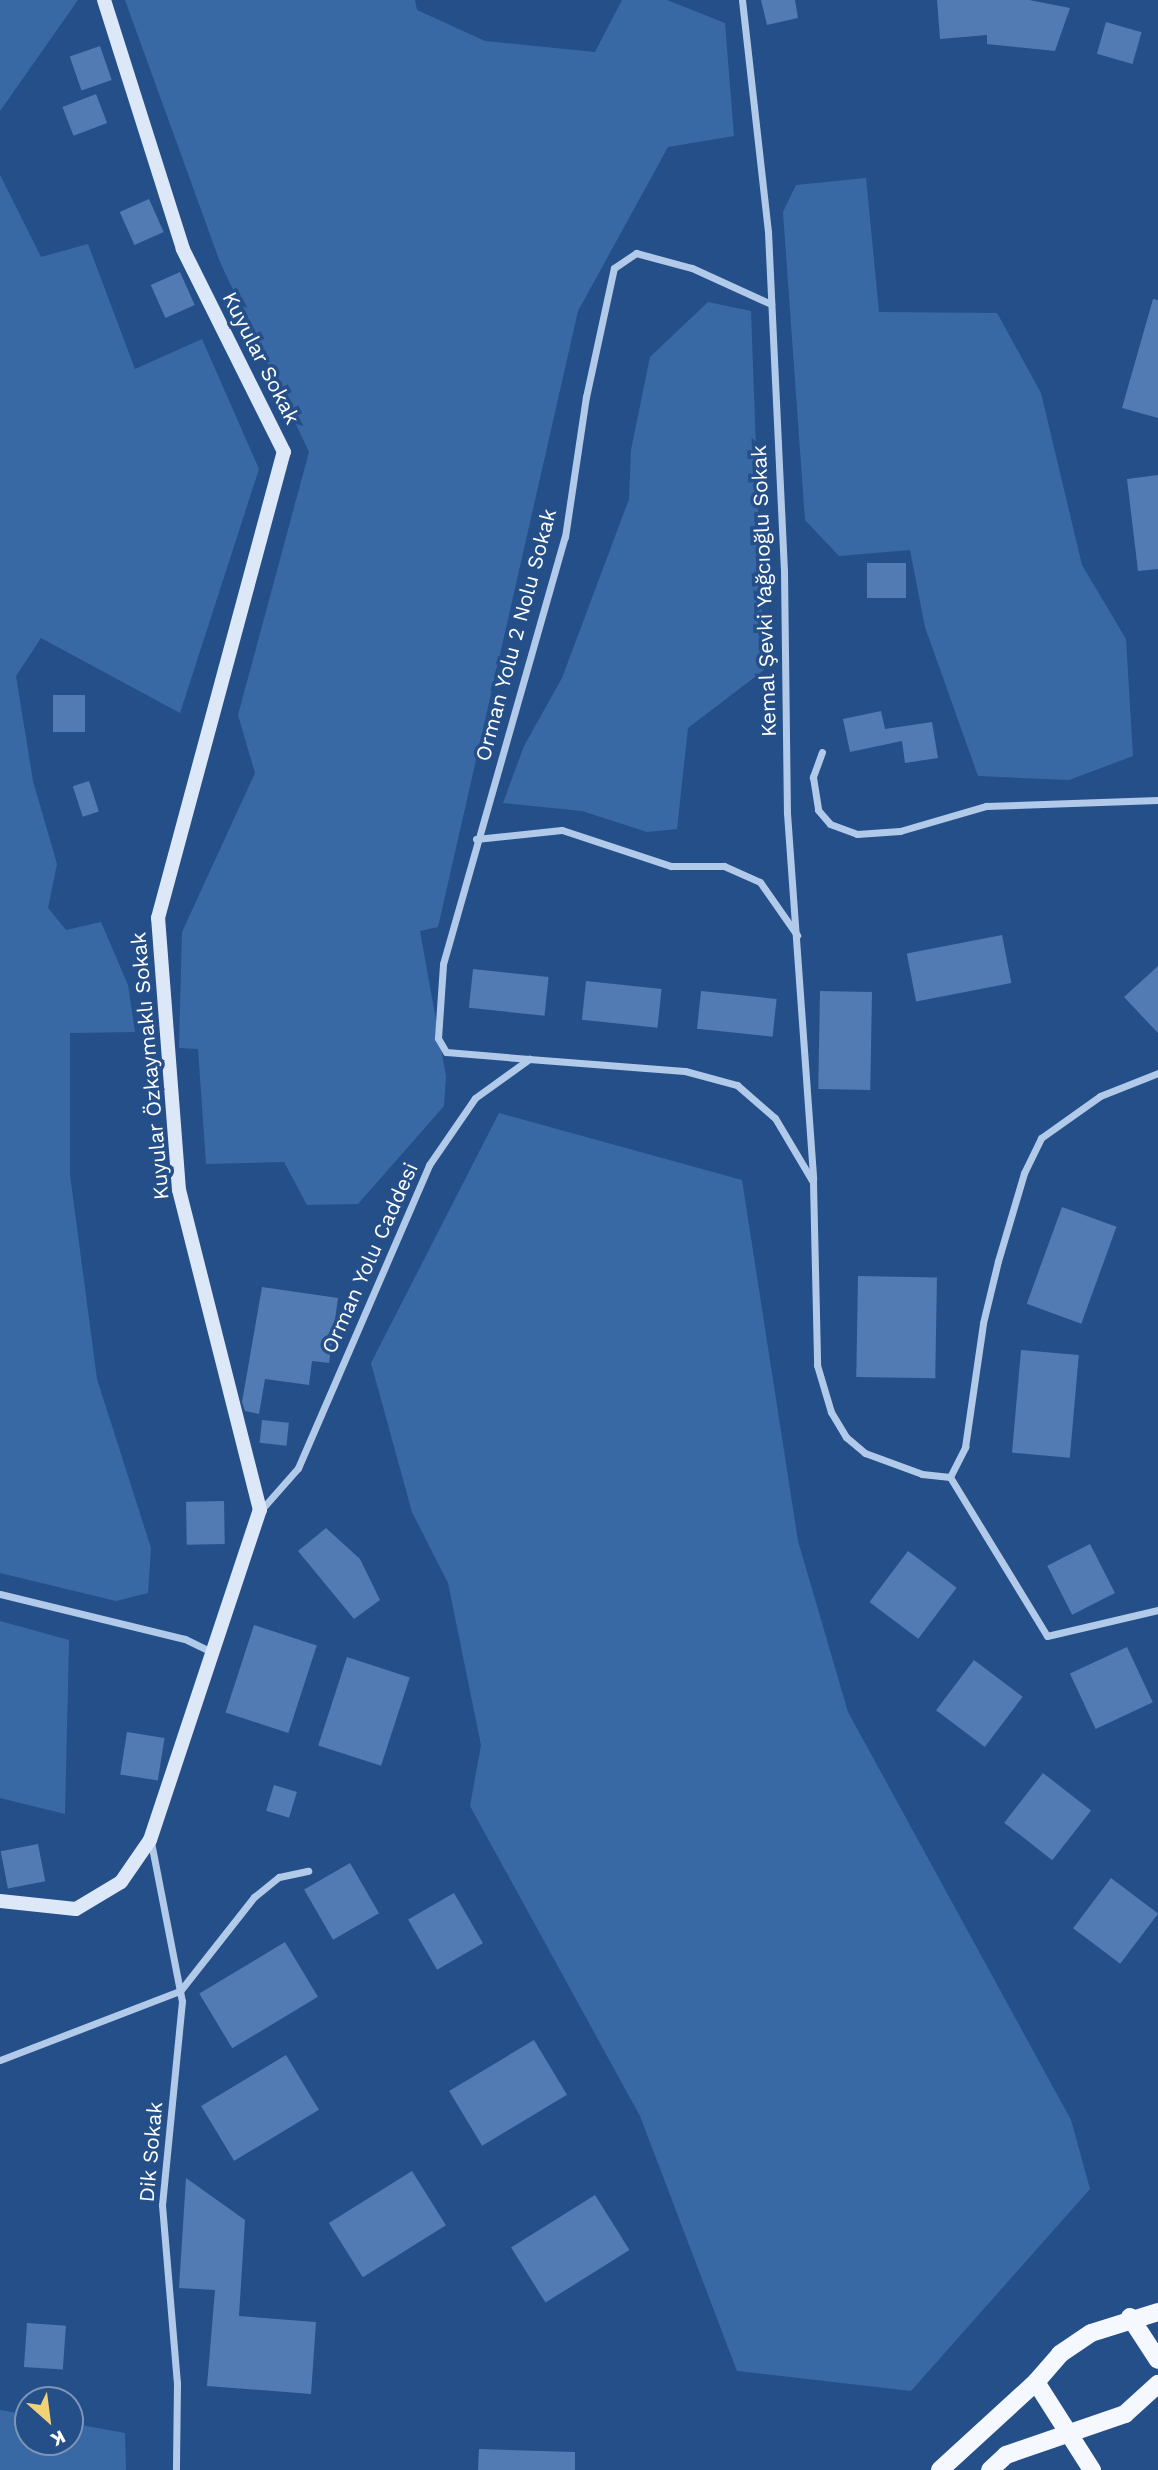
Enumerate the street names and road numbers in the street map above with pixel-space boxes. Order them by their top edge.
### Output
street label: Kuyular Sokak [217,287,305,429]
street label: Kemal Şevki Yağcıoğlu Sokak [746,444,782,738]
street label: Orman Yolu 2 Nolu Sokak [470,506,562,764]
street label: Kuyular Özkaymaklı Sokak [126,931,174,1201]
street label: Orman Yolu Caddesi [316,1158,424,1358]
street label: Dik Sokak [134,2100,168,2204]

